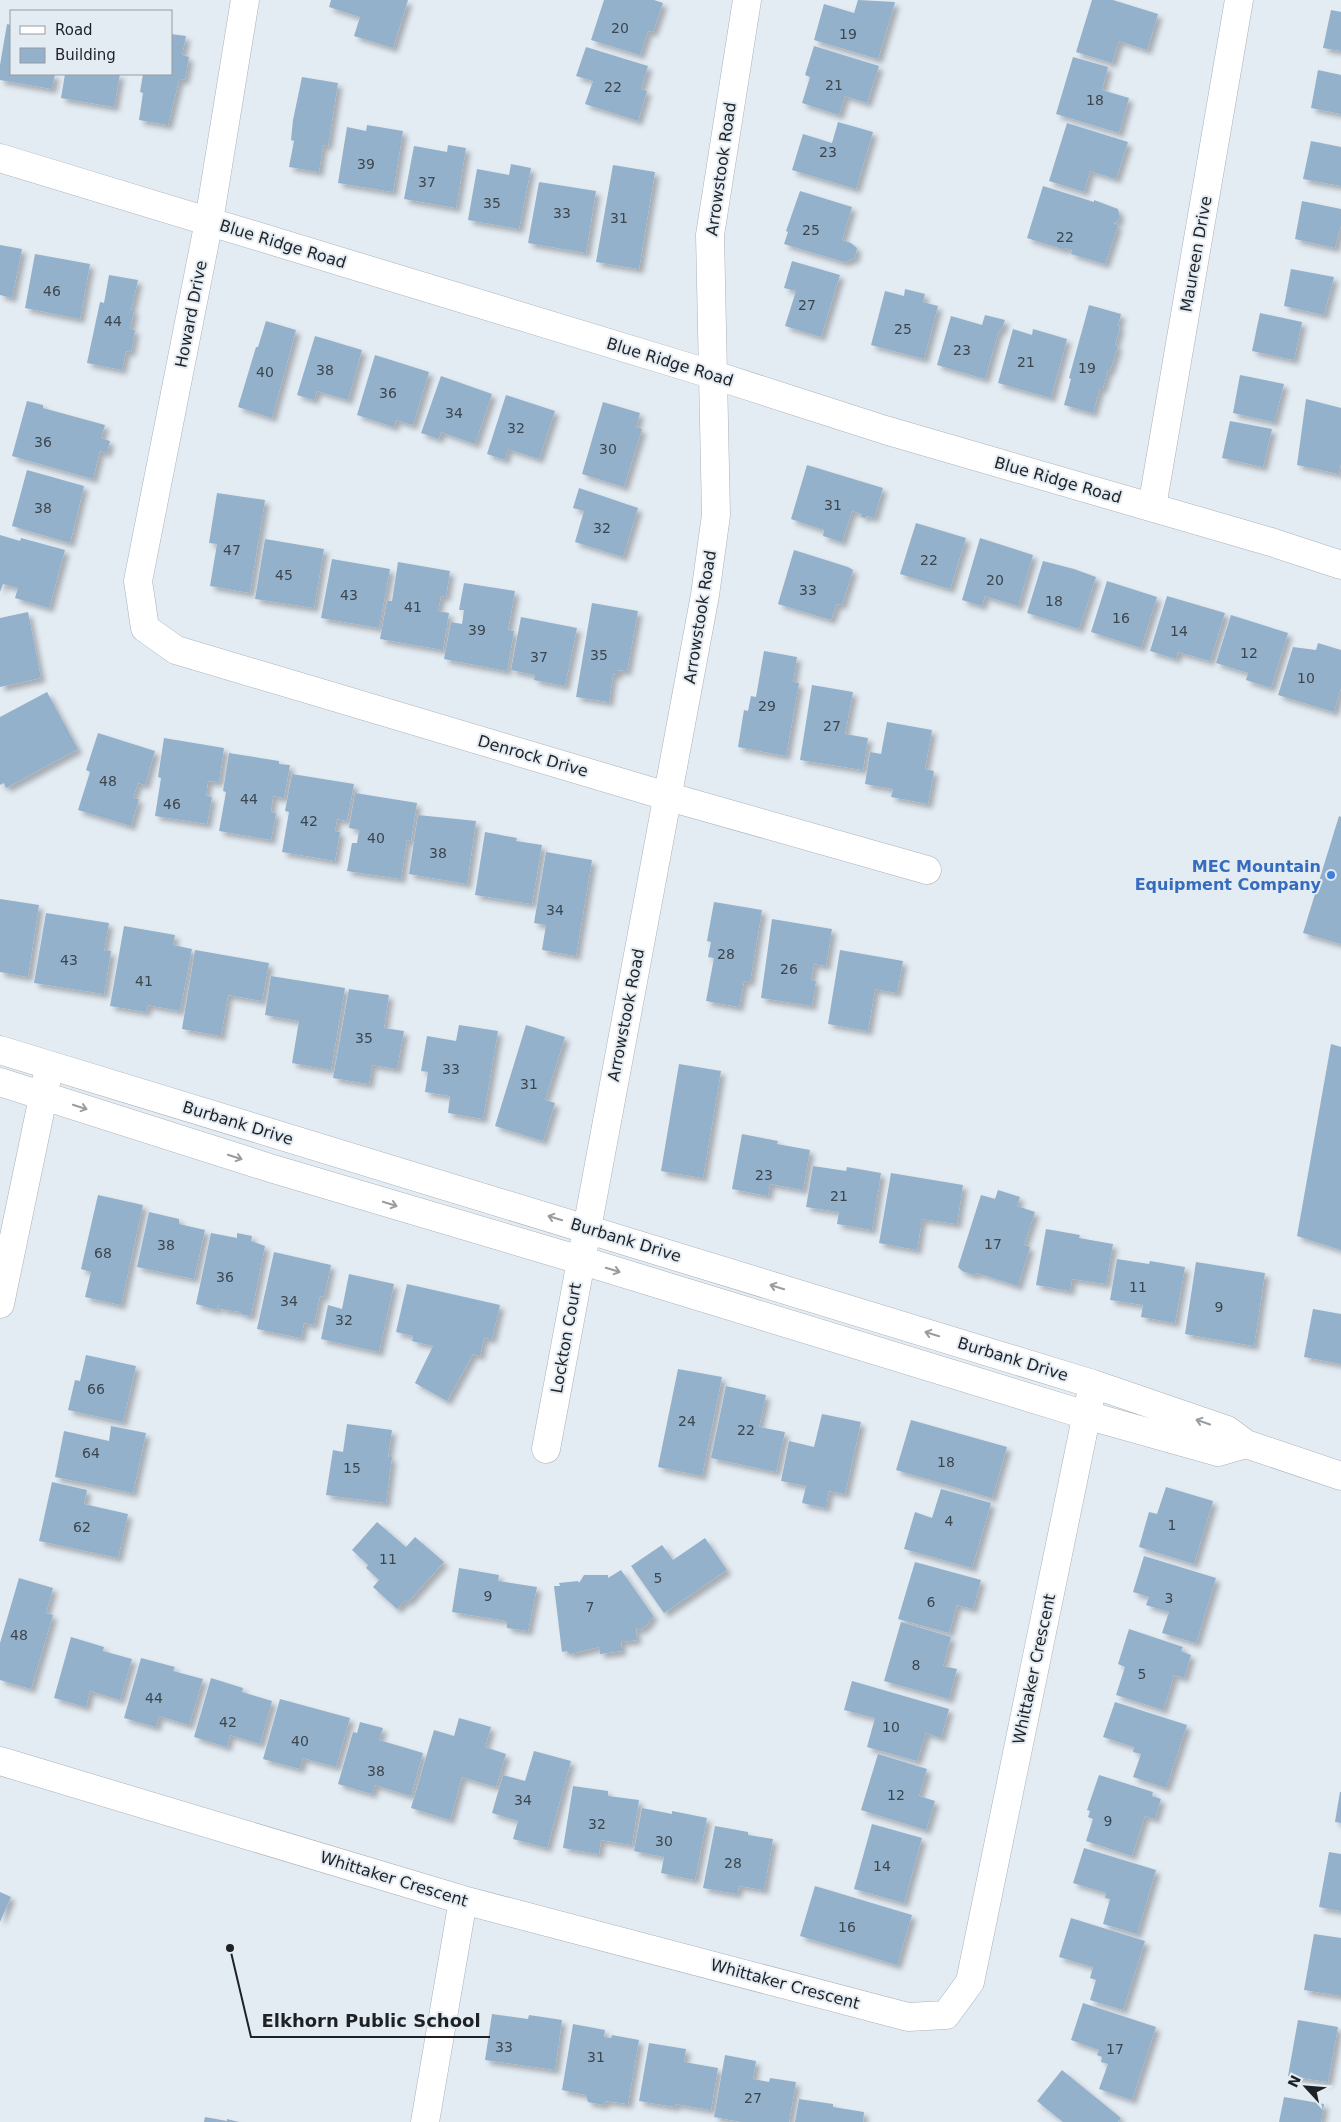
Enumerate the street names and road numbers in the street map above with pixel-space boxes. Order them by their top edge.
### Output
street label: Arrowstook Road [702,101,740,237]
street label: Maureen Drive [1176,194,1216,314]
street label: Blue Ridge Road [217,216,349,272]
street label: Howard Drive [171,259,211,369]
street label: Blue Ridge Road [604,334,736,390]
street label: Blue Ridge Road [992,453,1124,507]
street label: Arrowstook Road [680,549,720,685]
street label: Denrock Drive [476,731,590,781]
street label: Arrowstook Road [604,947,648,1083]
street label: Burbank Drive [180,1097,296,1149]
street label: Burbank Drive [568,1214,684,1266]
street label: Lockton Court [547,1281,585,1395]
street label: Burbank Drive [955,1333,1071,1385]
street label: Whittaker Crescent [1009,1592,1059,1746]
street label: Whittaker Crescent [318,1847,470,1911]
street label: Whittaker Crescent [708,1955,862,2013]

